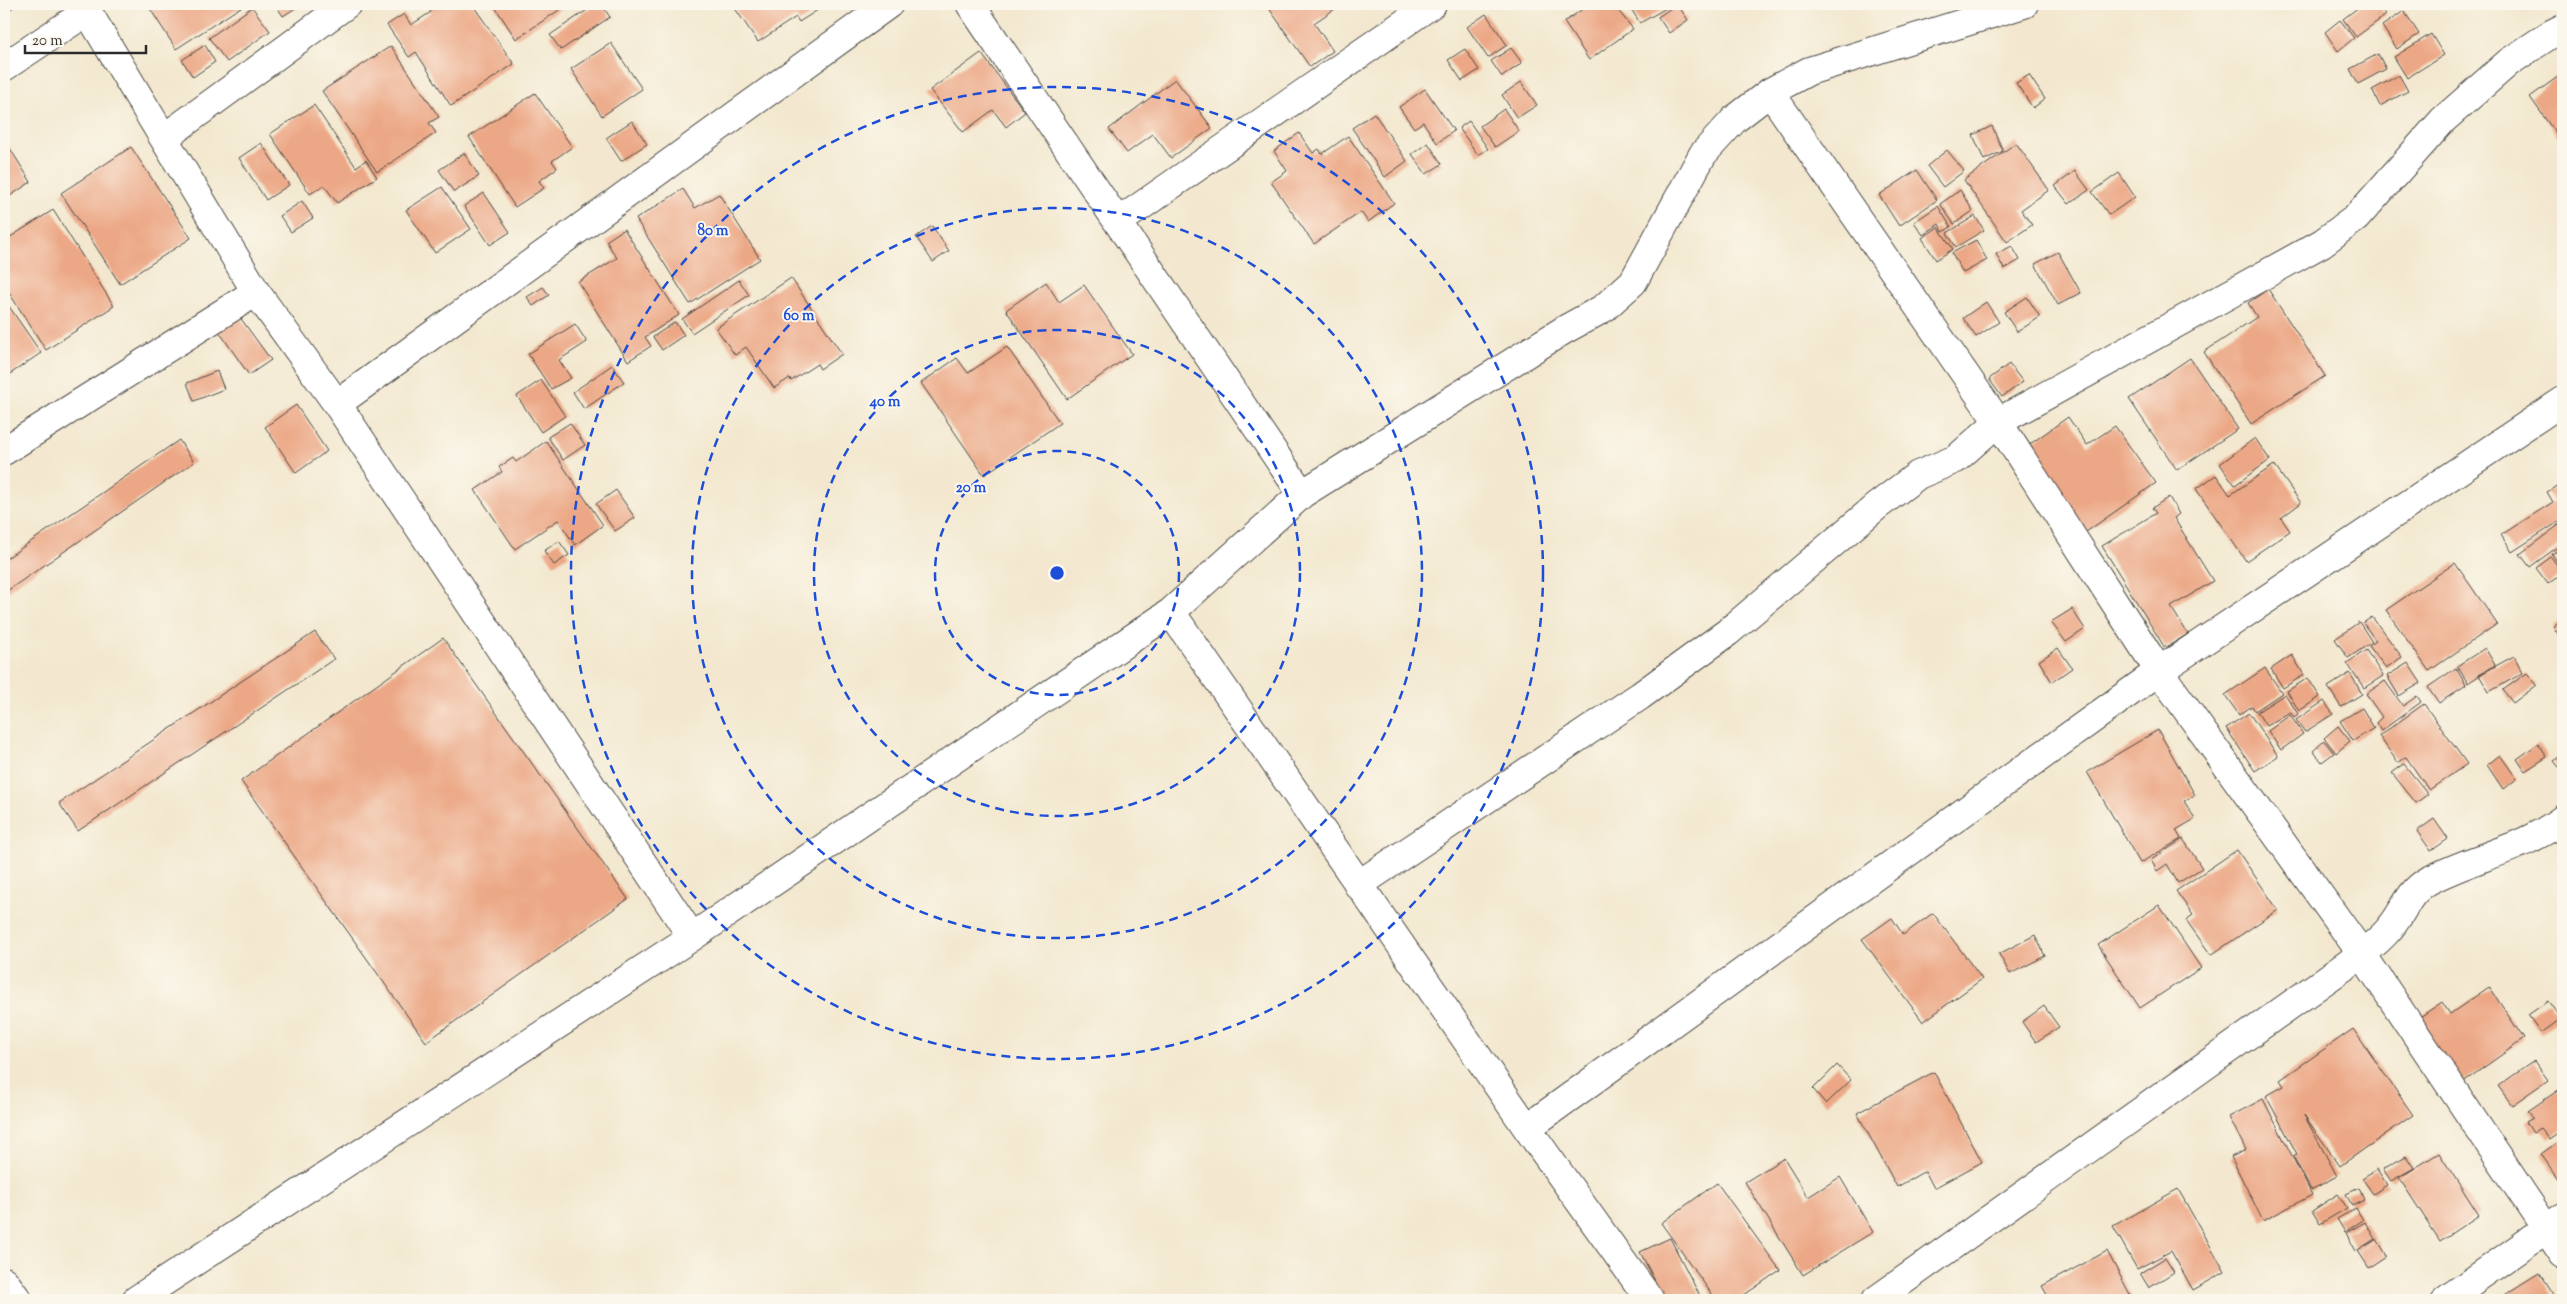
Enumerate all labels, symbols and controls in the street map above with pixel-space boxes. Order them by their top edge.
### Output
scale bar [25,22,146,54]
text: 20 m [32,31,63,52]
text: 80 m [697,221,729,242]
text: 60 m [784,306,815,327]
text: 40 m [869,392,901,413]
text: 20 m [956,478,987,499]
centre of rings [1048,564,1066,582]

